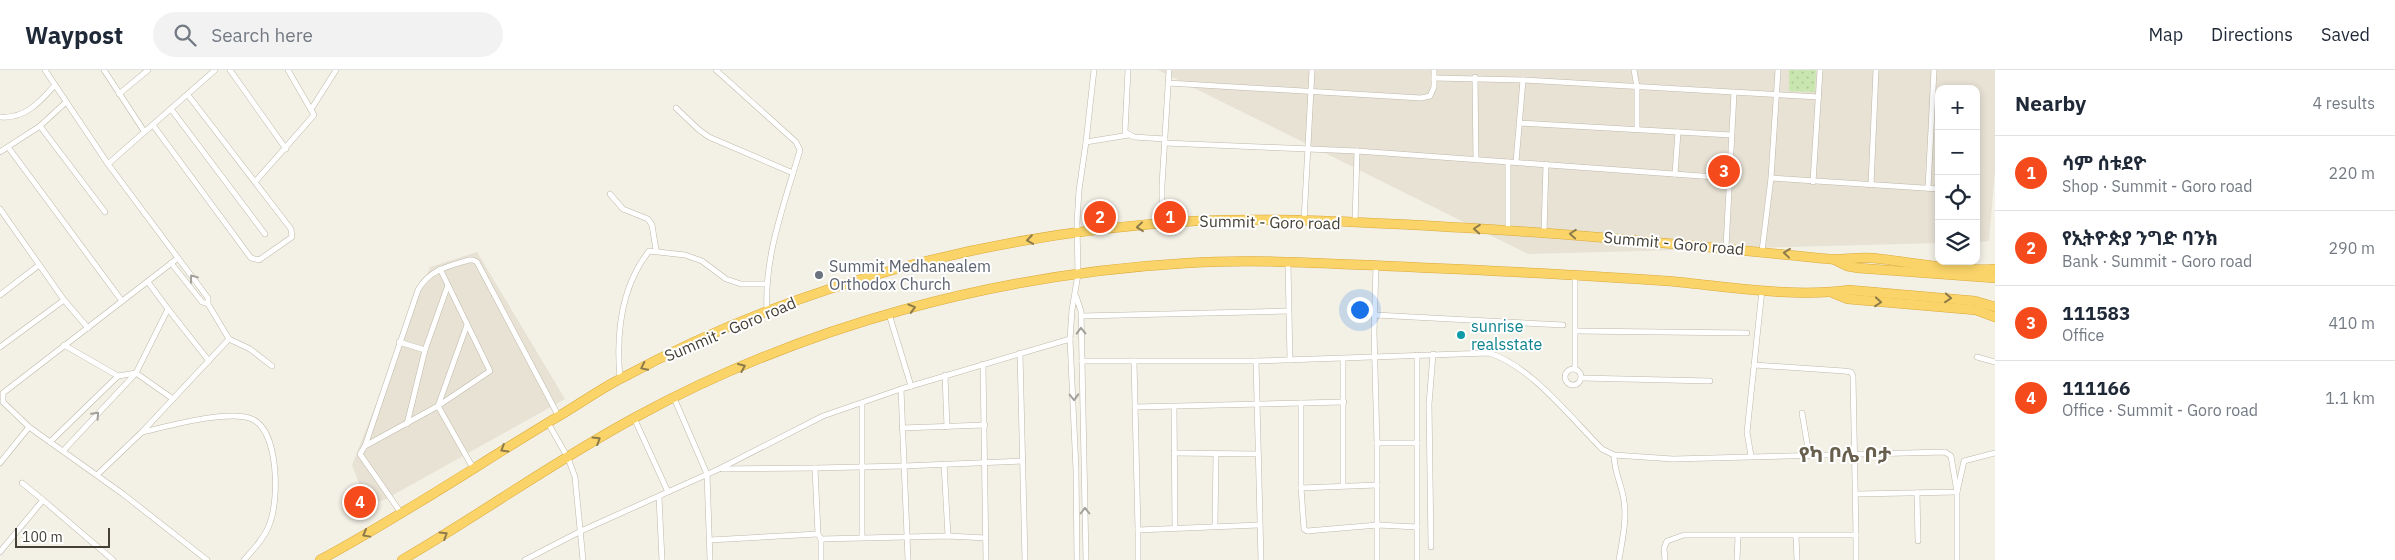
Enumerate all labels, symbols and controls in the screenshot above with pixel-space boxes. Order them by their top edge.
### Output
search box [153,12,503,57]
text: Waypost [25,19,123,51]
icon: search [171,21,199,49]
text: Search here [211,23,313,47]
text: Map [2148,23,2183,46]
text: Directions [2211,23,2293,46]
text: Saved [2321,23,2370,46]
map controls [1935,85,1980,265]
button: + [1935,85,1980,130]
text: Nearby [2015,89,2086,117]
text: 4 results [2312,93,2375,113]
button: − [1935,130,1980,175]
text: ሳም ሰቱደዮ [2062,151,2146,175]
pin: 3 [1708,152,1740,190]
text: 1 [2026,163,2036,183]
text: 220 m [2328,163,2375,183]
button: locate [1935,175,1980,220]
text: Shop · Summit - Goro road [2062,176,2252,196]
pin: 2 [1084,198,1116,236]
pin: 1 [1154,198,1186,236]
street label: Summit - Goro road [1199,211,1341,233]
button: layers [1935,220,1980,265]
one-way arrow [1136,221,1144,232]
one-way arrow [1473,223,1481,234]
text: የኢትዮጵያ ንግድ ባንክ [2062,226,2218,250]
street label: Summit - Goro road [1603,227,1745,259]
one-way arrow [1568,229,1576,240]
one-way arrow [1025,234,1033,245]
text: 2 [2026,238,2036,258]
text: 290 m [2328,238,2375,258]
one-way arrow [1782,248,1790,259]
text: Bank · Summit - Goro road [2062,251,2252,271]
place label: Summit Medhanealem Orthodox Church [829,256,991,294]
marker: Summit Medhanealem Orthodox Church [813,269,825,281]
one-way arrow [190,274,199,284]
street label: Summit - Goro road [661,292,799,366]
one-way arrow [1945,292,1953,303]
one-way arrow [1874,296,1882,307]
your location [1347,297,1373,323]
text: 111583 [2062,301,2130,325]
one-way arrow [907,303,915,313]
text: 3 [2026,313,2036,333]
text: 410 m [2328,313,2375,333]
place label: sunrise realsstate [1471,316,1543,354]
text: Office [2062,325,2104,345]
one-way arrow [1076,327,1087,335]
marker: sunrise realsstate [1455,329,1467,341]
one-way arrow [640,361,649,371]
one-way arrow [737,362,746,373]
text: 111166 [2062,376,2130,400]
text: 4 [2026,388,2036,408]
text: 1.1 km [2325,388,2375,408]
one-way arrow [1068,393,1079,401]
text: Office · Summit - Goro road [2062,400,2258,420]
one-way arrow [90,412,99,421]
one-way arrow [592,437,601,447]
district label: የካ ቦሌ ቦታ [1799,440,1892,468]
one-way arrow [501,443,510,453]
pin: 4 [344,483,376,521]
one-way arrow [1080,507,1090,515]
scale bar [15,525,110,548]
text: 100 m [22,528,63,546]
one-way arrow [362,528,371,538]
one-way arrow [439,531,448,541]

